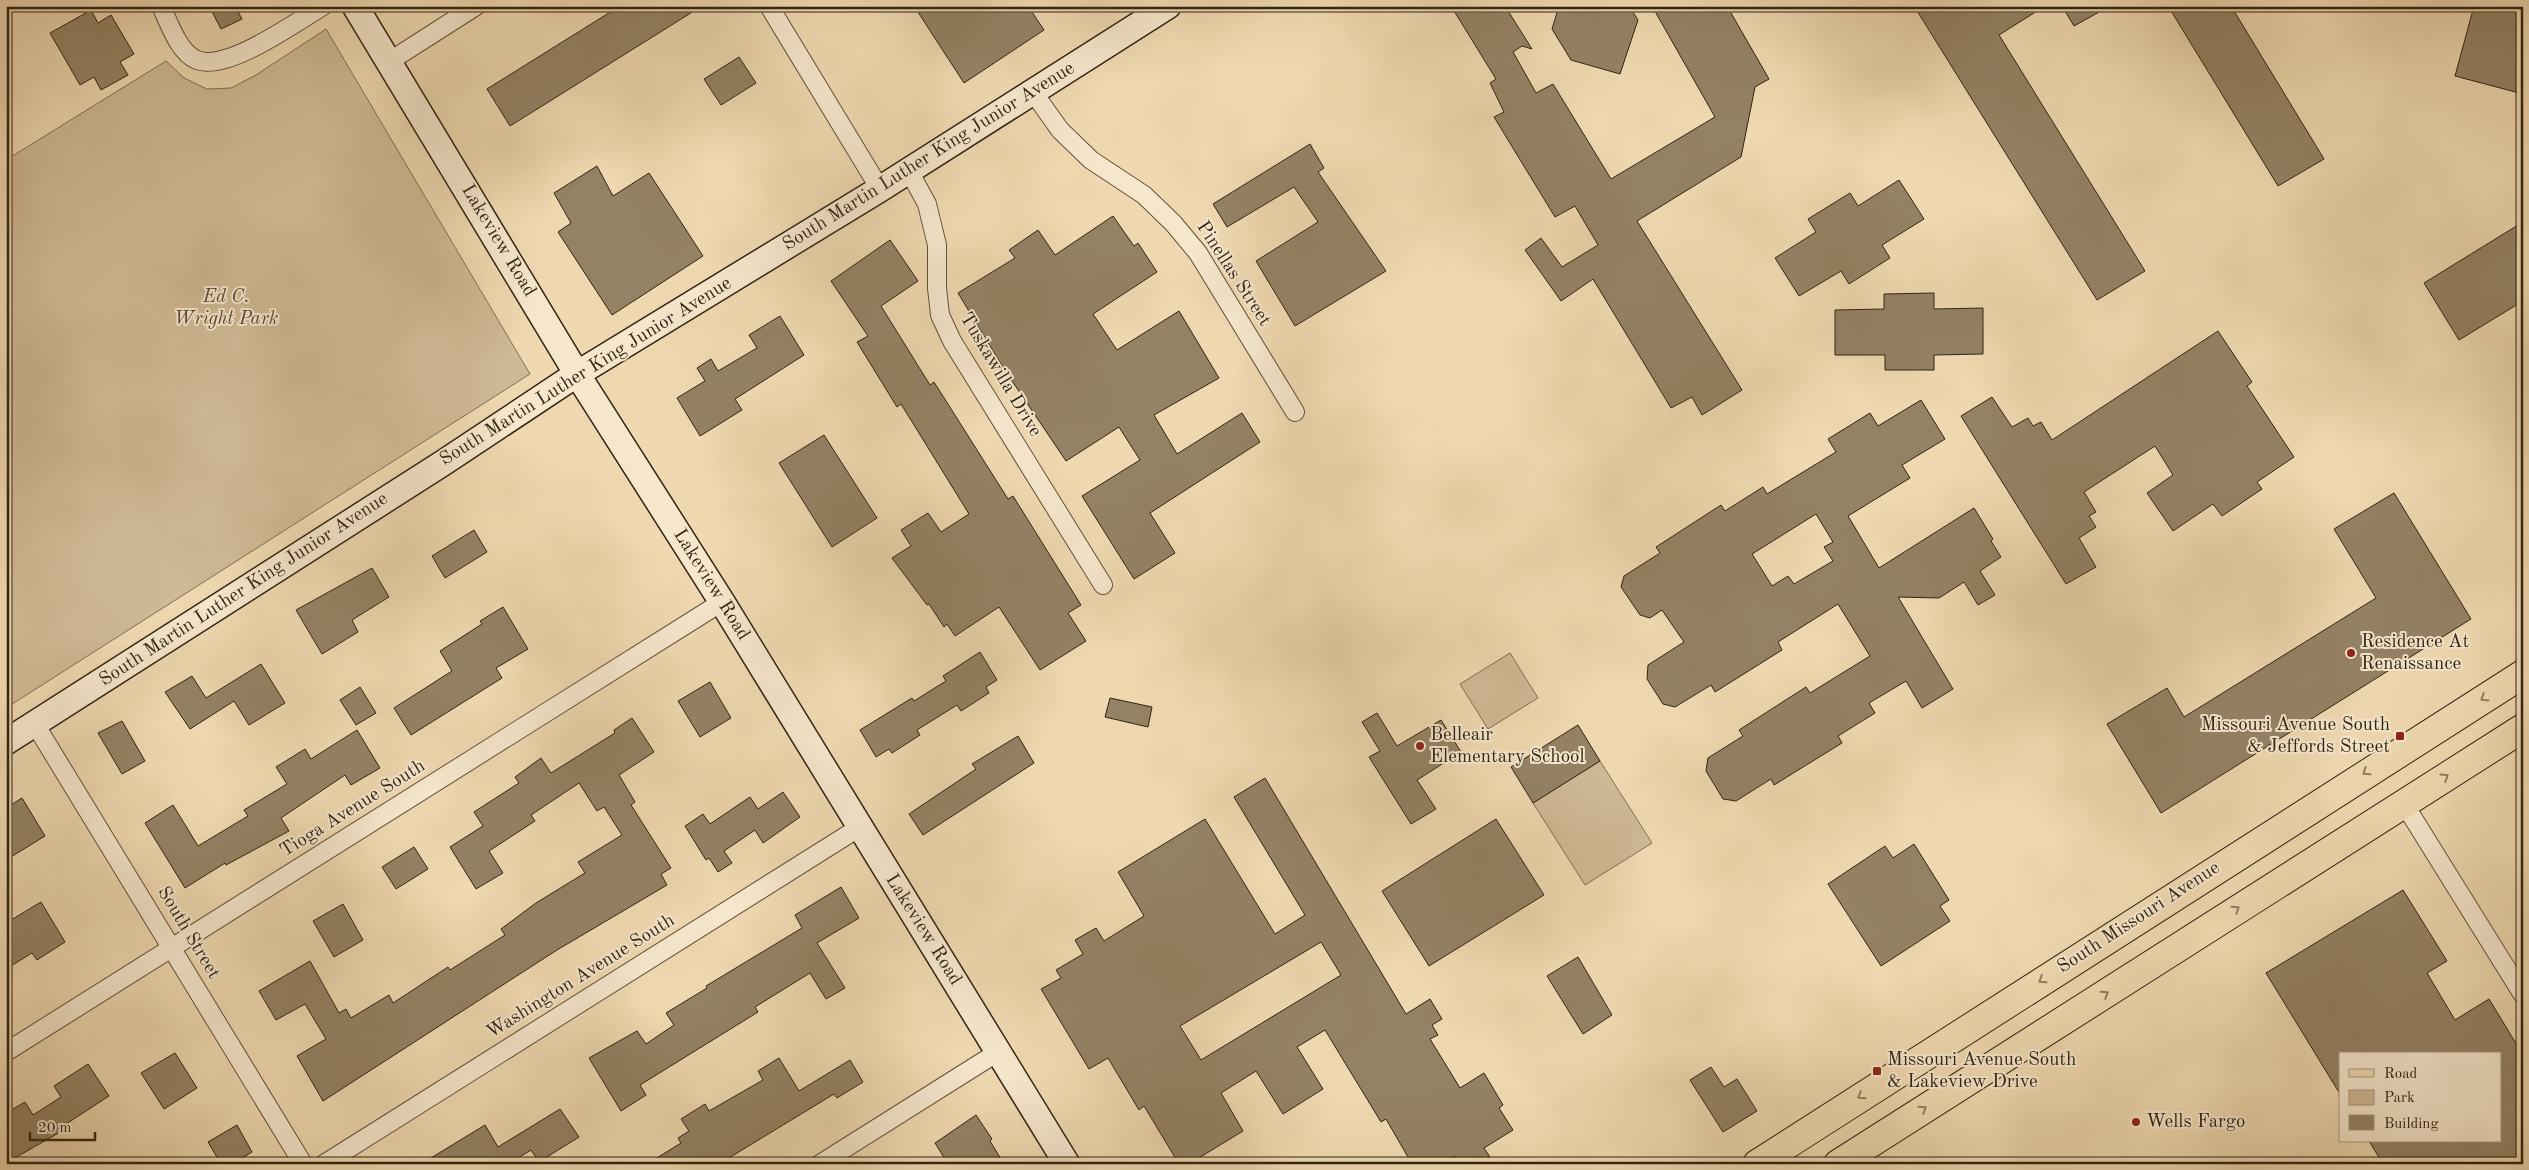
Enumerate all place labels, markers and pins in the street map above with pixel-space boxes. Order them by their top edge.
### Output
place label: Residence At Renaissance [2361,633,2469,674]
marker: Residence At Renaissance [2345,647,2357,659]
place label: Missouri Avenue South & Jeffords Street [2201,716,2390,757]
place label: Belleair Elementary School [1430,726,1585,767]
marker: Missouri Avenue South & Jeffords Street [2394,730,2406,742]
marker: Belleair Elementary School [1414,740,1426,752]
place label: Missouri Avenue South & Lakeview Drive [1887,1051,2076,1092]
marker: Missouri Avenue South & Lakeview Drive [1871,1065,1883,1077]
place label: Wells Fargo [2146,1113,2246,1132]
marker: Wells Fargo [2130,1116,2142,1128]

